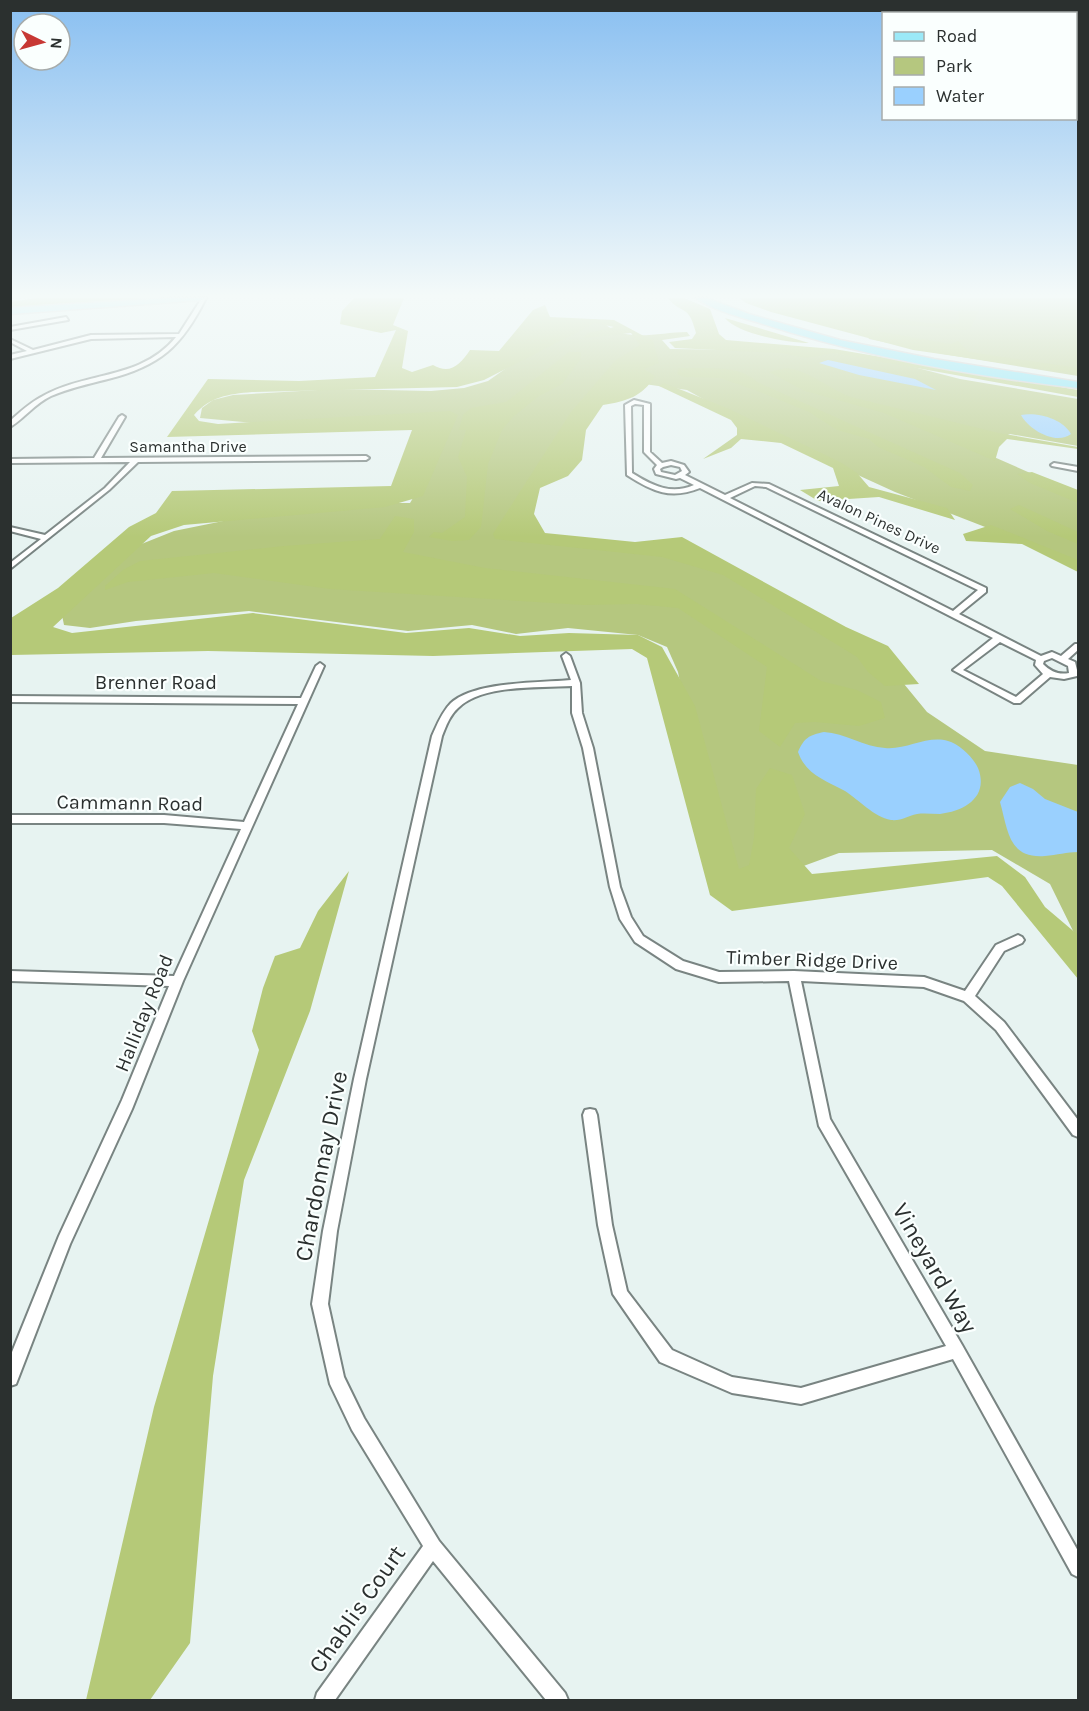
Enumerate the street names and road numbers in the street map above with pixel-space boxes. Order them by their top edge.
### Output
street label: Samantha Drive [129,437,247,456]
street label: Avalon Pines Drive [815,484,943,558]
street label: Brenner Road [95,671,217,694]
street label: Cammann Road [56,790,204,816]
street label: Timber Ridge Drive [726,946,898,974]
street label: Halliday Road [110,951,178,1075]
street label: Chardonnay Drive [289,1068,353,1264]
street label: Vineyard Way [886,1198,984,1338]
street label: Chablis Court [303,1540,411,1678]

